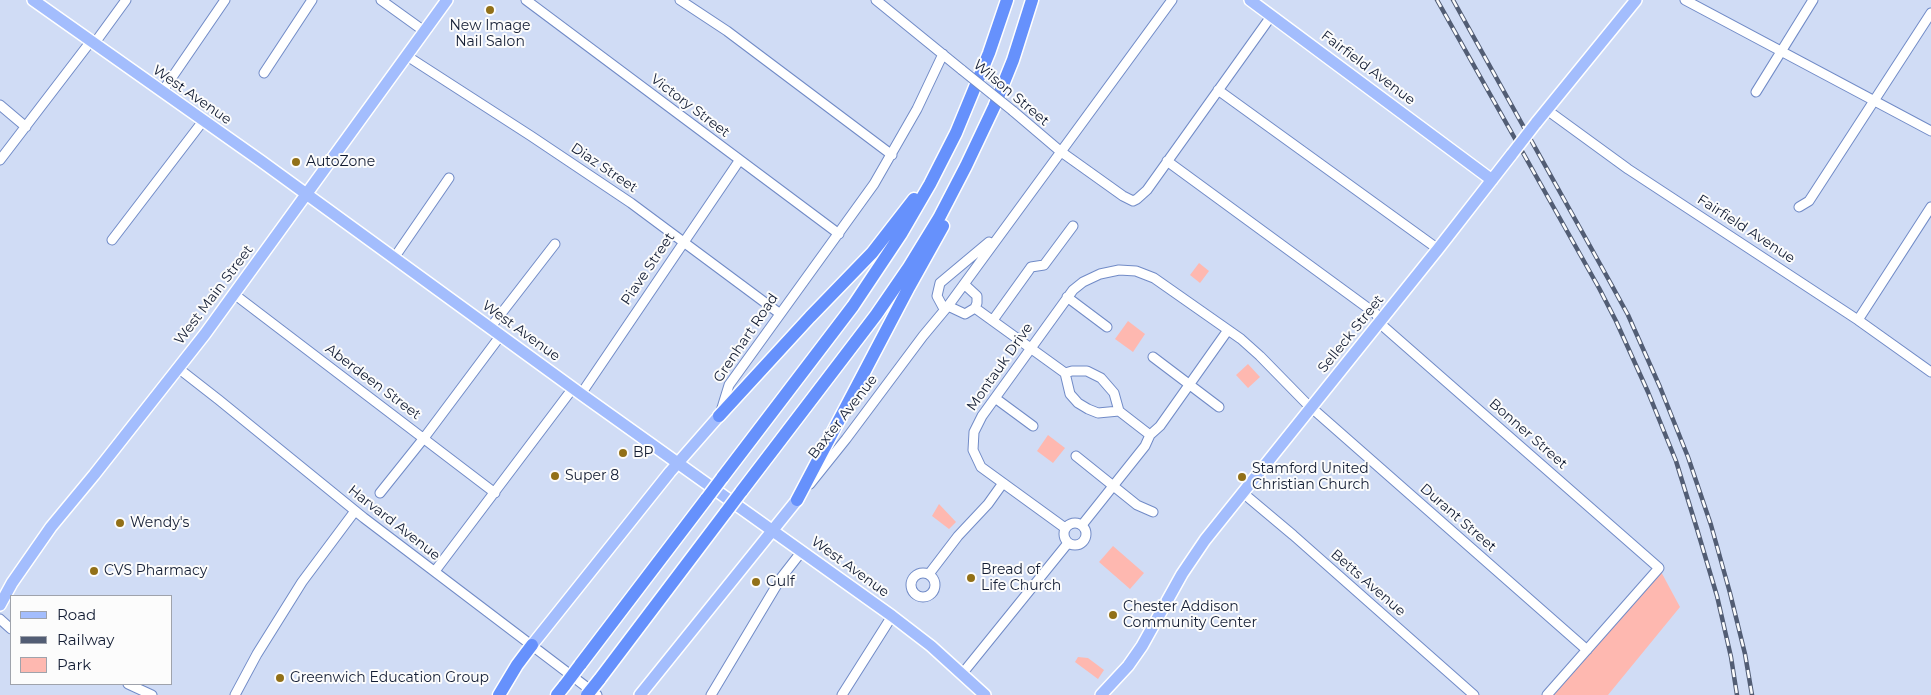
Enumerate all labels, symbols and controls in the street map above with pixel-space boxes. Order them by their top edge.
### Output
marker: New Image Nail Salon [484,4,496,16]
place label: New Image Nail Salon [449,18,531,50]
street label: Fairfield Avenue [1318,27,1418,109]
street label: Wilson Street [970,56,1052,130]
street label: West Avenue [149,62,235,128]
street label: Victory Street [647,71,733,141]
street label: Diaz Street [567,140,641,196]
place label: AutoZone [306,154,375,170]
marker: AutoZone [290,156,302,168]
street label: Fairfield Avenue [1694,191,1798,267]
street label: Piave Street [618,230,678,308]
street label: West Main Street [171,242,257,348]
street label: Grenhart Road [710,290,782,386]
street label: Selleck Street [1315,292,1387,376]
street label: West Avenue [479,297,563,365]
street label: Montauk Drive [963,320,1037,414]
street label: Aberdeen Street [322,341,424,423]
street label: Baxter Avenue [805,372,881,462]
street label: Bonner Street [1485,395,1571,473]
place label: BP [633,445,654,461]
marker: BP [617,447,629,459]
place label: Stamford United Christian Church [1252,461,1370,494]
place label: Super 8 [565,468,619,484]
marker: Super 8 [549,470,561,482]
marker: Stamford United Christian Church [1236,471,1248,483]
street label: Durant Street [1416,480,1500,556]
street label: Harvard Avenue [345,482,443,564]
place label: Wendy's [130,515,189,531]
marker: Wendy's [114,517,126,529]
street label: West Avenue [808,533,892,601]
street label: Betts Avenue [1327,546,1409,620]
place label: Bread of Life Church [981,562,1061,594]
place label: CVS Pharmacy [104,563,207,579]
marker: CVS Pharmacy [88,565,100,577]
marker: Bread of Life Church [965,572,977,584]
place label: Gulf [766,574,795,590]
marker: Gulf [750,576,762,588]
legend [10,595,172,685]
place label: Chester Addison Community Center [1123,599,1257,632]
text: Road [57,605,96,624]
marker: Chester Addison Community Center [1107,609,1119,621]
text: Railway [57,630,114,649]
text: Park [57,655,91,674]
place label: Greenwich Education Group [290,670,489,686]
marker: Greenwich Education Group [274,672,286,684]

